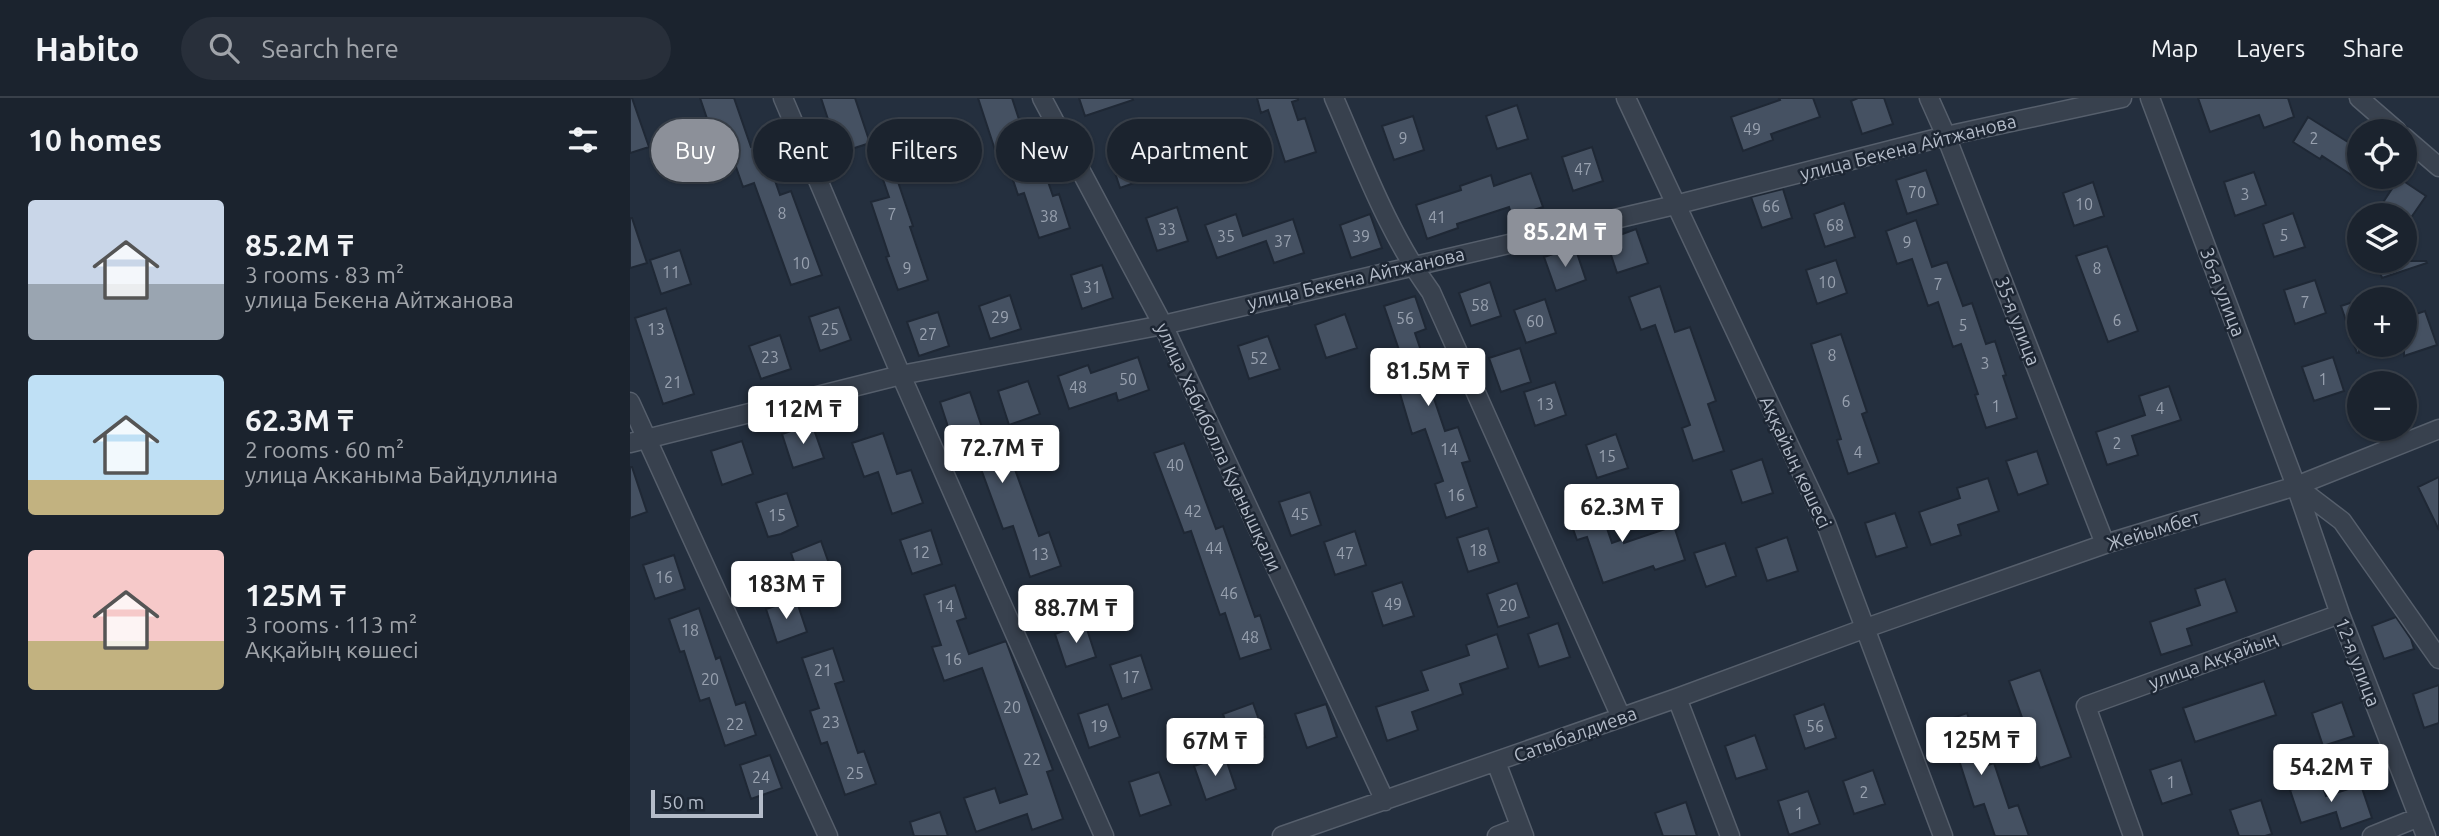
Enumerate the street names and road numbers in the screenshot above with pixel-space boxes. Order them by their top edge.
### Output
street label: улица Бекена Айтжанова [1798,109,2018,185]
street label: улица Бекена Айтжанова [1245,242,1467,314]
street label: 36-я улица [2196,244,2250,340]
street label: 35-я улица [1991,273,2045,369]
street label: улица Хабиболла Қуанышқали [1152,319,1286,575]
street label: Аққайың көшесі [1756,392,1836,532]
street label: Жейымбет [2104,505,2203,555]
street label: 12-я улица [2331,614,2385,710]
street label: улица Аққайың [2146,626,2280,694]
street label: Сатыбалдиева [1511,702,1639,766]

